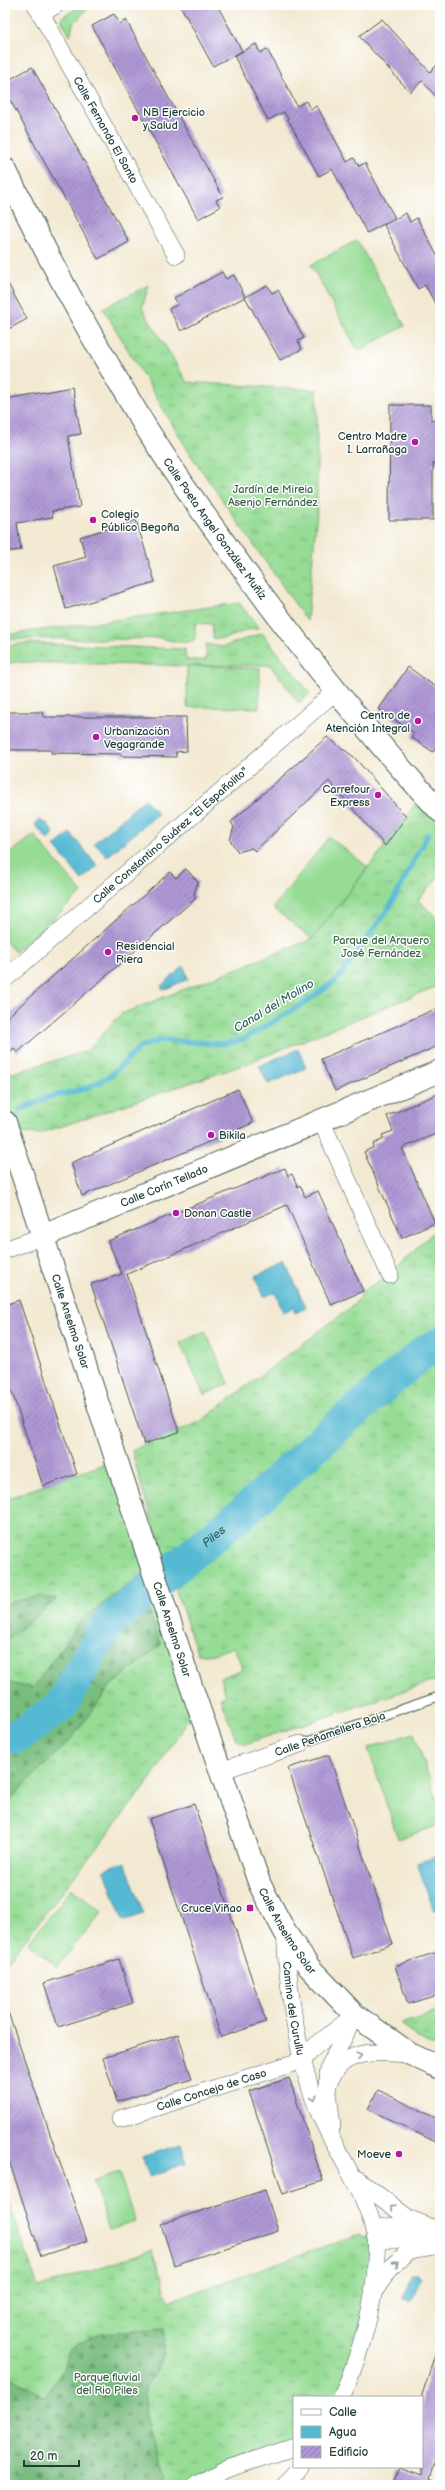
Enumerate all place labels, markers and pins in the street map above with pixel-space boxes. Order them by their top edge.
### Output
place label: NB Ejercicio y Salud [142,106,205,132]
marker: NB Ejercicio y Salud [130,113,140,123]
place label: Centro Madre I. Larrañaga [338,430,407,456]
marker: Centro Madre I. Larrañaga [410,437,420,447]
place label: Colegio Público Begoña [101,508,179,534]
marker: Colegio Público Begoña [88,515,98,525]
place label: Centro de Atención Integral [326,709,410,735]
marker: Centro de Atención Integral [413,716,423,726]
place label: Urbanización Vegagrande [104,725,169,751]
marker: Urbanización Vegagrande [91,732,101,742]
place label: Carrefour Express [322,783,371,809]
marker: Carrefour Express [373,790,383,800]
place label: Residencial Riera [116,940,175,966]
marker: Residencial Riera [103,947,113,957]
place label: Bikila [219,1129,246,1142]
marker: Bikila [206,1130,216,1140]
place label: Donan Castle [184,1207,252,1220]
marker: Donan Castle [171,1208,181,1218]
place label: Cruce Viñao [181,1902,242,1915]
marker: Cruce Viñao [245,1903,255,1913]
place label: Moeve [357,2148,391,2161]
marker: Moeve [394,2149,404,2159]

